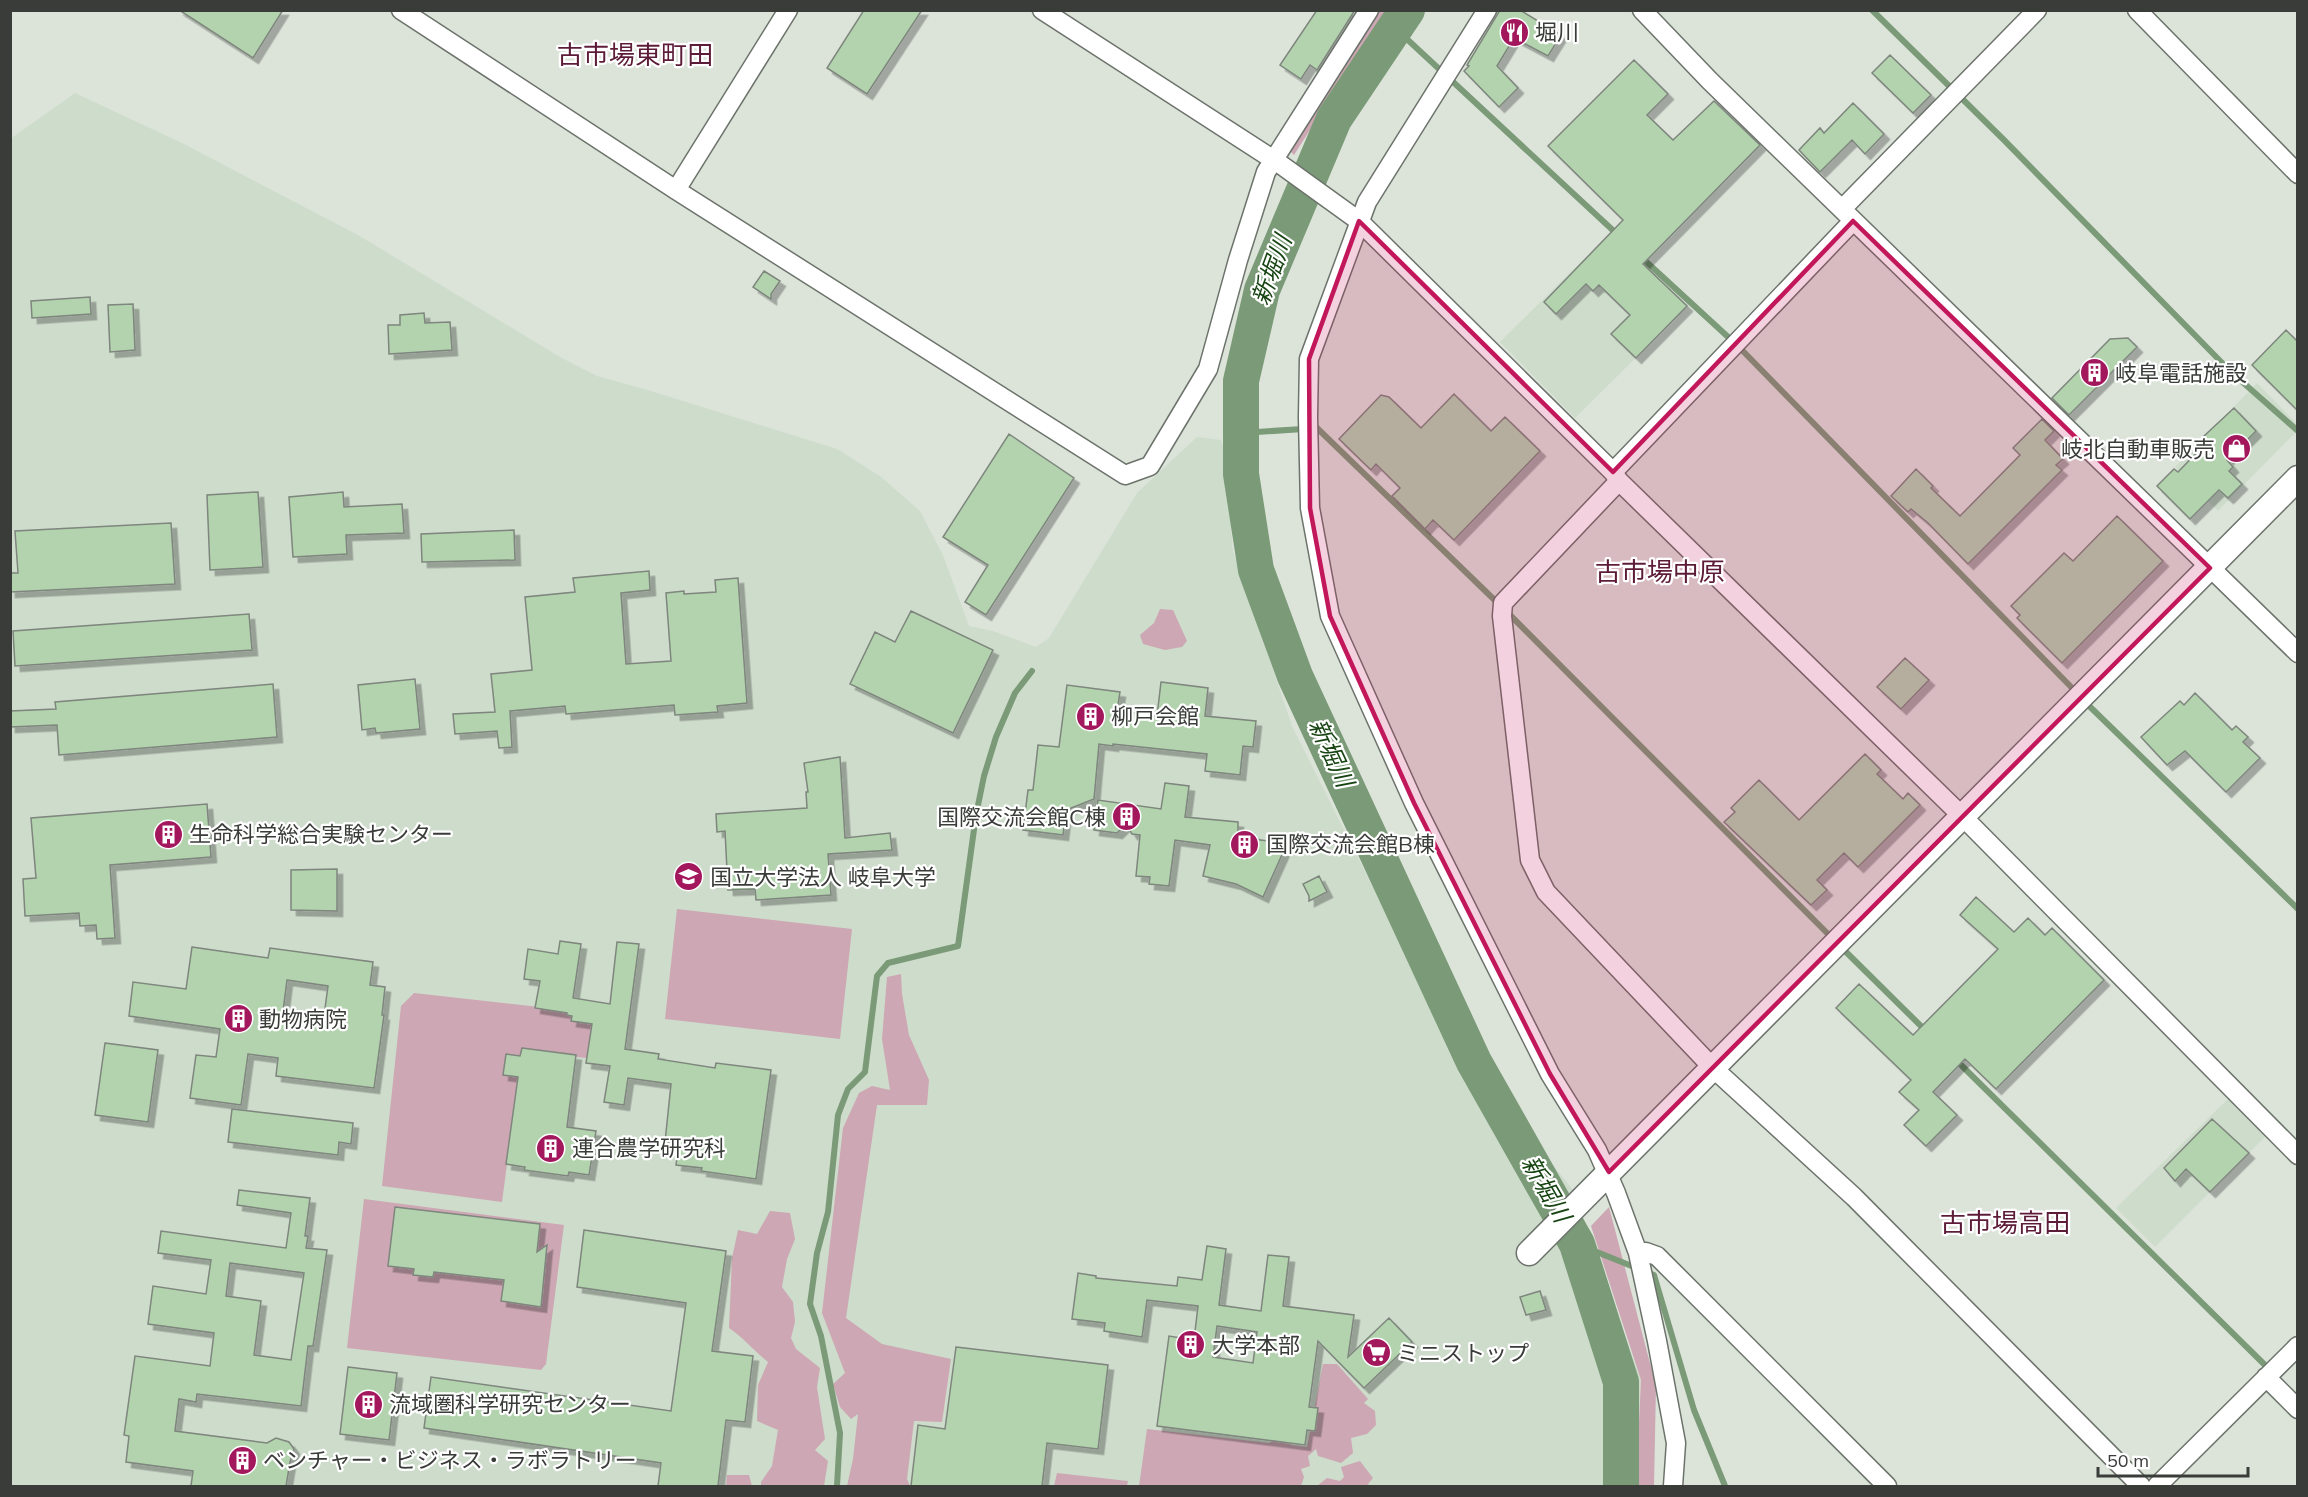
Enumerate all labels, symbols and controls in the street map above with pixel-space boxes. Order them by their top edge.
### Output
restaurant icon: 堀川 [1498,16,1530,48]
place label: 堀川 [1535,18,1579,46]
district label: 古市場東町田 [557,38,713,71]
water label: 新堀川 [1245,228,1298,309]
building icon: 岐阜電話施設 [2078,357,2110,389]
place label: 岐阜電話施設 [2115,359,2247,387]
shop icon: 岐北自動車販売 [2220,433,2252,465]
place label: 岐北自動車販売 [2061,435,2215,463]
district label: 古市場中原 [1595,555,1725,588]
building icon: 柳戸会館 [1074,700,1106,732]
place label: 柳戸会館 [1111,702,1199,730]
water label: 新堀川 [1303,714,1362,794]
building icon: 国際交流会館C棟 [1111,801,1143,833]
place label: 国際交流会館C棟 [937,803,1106,831]
building icon: 生命科学総合実験センター [152,818,184,850]
place label: 生命科学総合実験センター [189,820,453,848]
building icon: 国際交流会館B棟 [1229,828,1261,860]
place label: 国際交流会館B棟 [1266,830,1435,858]
school or university icon: 国立大学法人 岐阜大学 [673,861,705,893]
place label: 国立大学法人 岐阜大学 [710,863,936,891]
building icon: 動物病院 [222,1003,254,1035]
place label: 動物病院 [259,1005,347,1033]
building icon: 連合農学研究科 [535,1132,567,1164]
place label: 連合農学研究科 [572,1134,726,1162]
water label: 新堀川 [1516,1150,1579,1230]
district label: 古市場高田 [1940,1206,2070,1239]
building icon: 大学本部 [1175,1329,1207,1361]
place label: 大学本部 [1212,1331,1300,1359]
supermarket icon: ミニストップ [1360,1337,1392,1369]
place label: ミニストップ [1397,1339,1529,1367]
building icon: 流域圏科学研究センター [352,1388,384,1420]
place label: 流域圏科学研究センター [389,1390,631,1418]
scale bar [2098,1440,2248,1478]
building icon: ベンチャー・ビジネス・ラボラトリー [226,1444,258,1476]
place label: ベンチャー・ビジネス・ラボラトリー [263,1446,637,1474]
text: 50 m [2107,1449,2149,1472]

